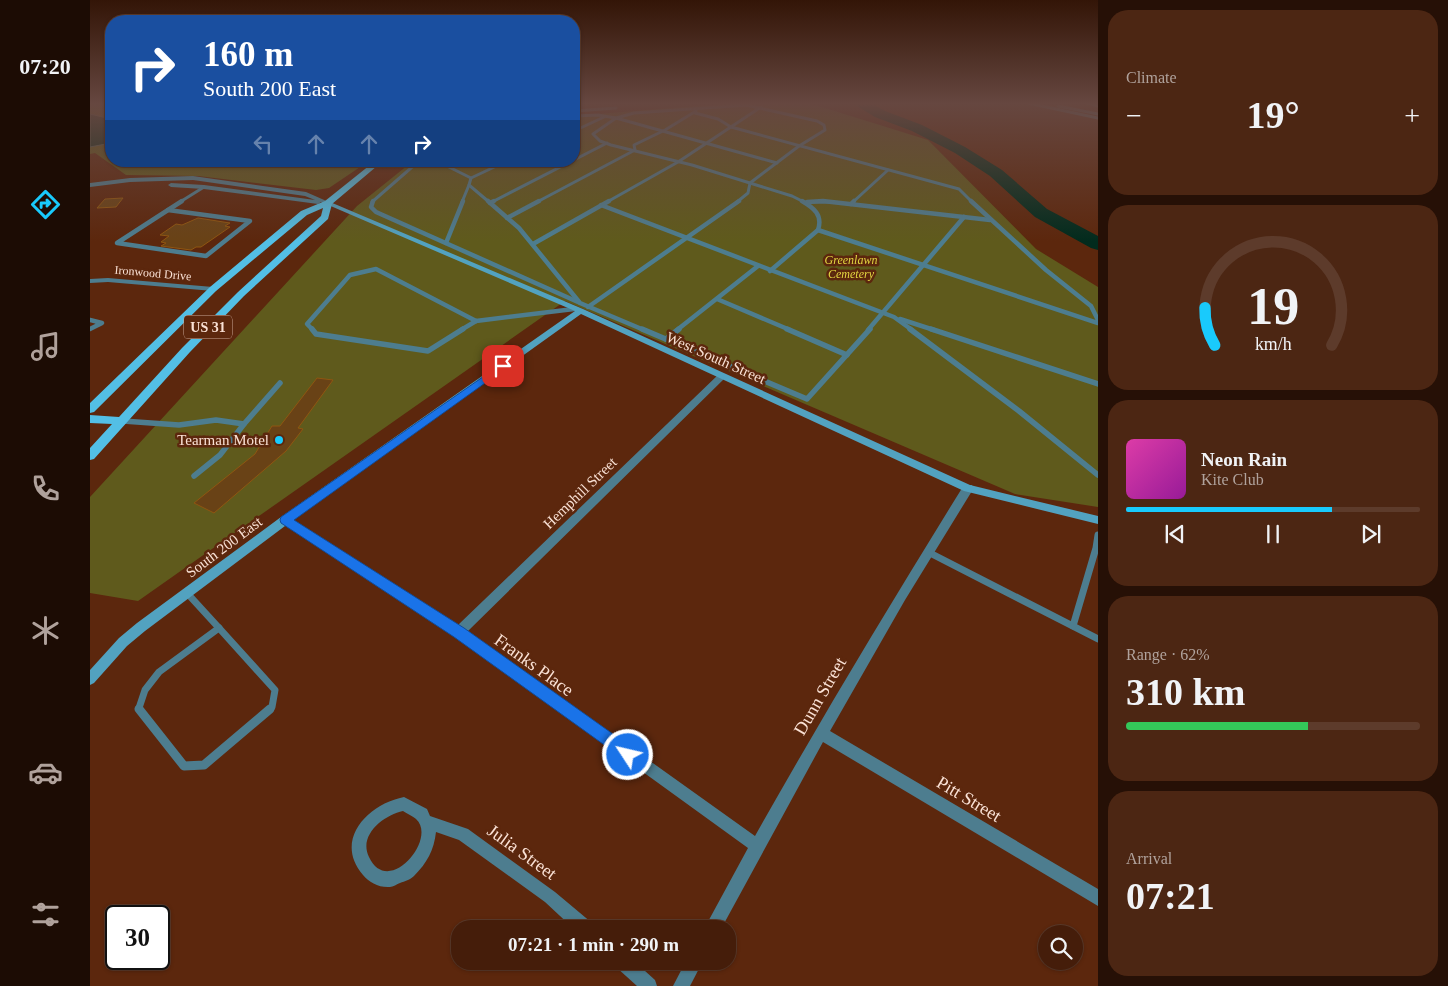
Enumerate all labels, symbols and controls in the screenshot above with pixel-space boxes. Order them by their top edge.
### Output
icon: right [120,35,185,100]
text: 160 m [203,35,293,74]
text: 07:20 [19,54,71,79]
text: Climate [1126,69,1177,86]
text: South 200 East [203,76,336,101]
text: 19° [1246,94,1300,136]
text: − [1126,100,1142,131]
text: + [1404,100,1420,131]
icon: left [249,130,277,158]
icon: ahead [302,130,330,158]
icon: ahead [355,130,383,158]
icon: right [408,130,436,158]
icon: directions [28,187,63,222]
park label: Greenlawn Cemetery [825,253,877,281]
street label: Ironwood Drive [114,263,192,283]
text: 19 [1247,278,1299,335]
road number: US 31 [184,316,232,338]
icon: music [28,329,63,364]
street label: West South Street [664,329,769,387]
text: km/h [1255,334,1291,354]
pin [482,345,524,387]
icon: arrive [489,352,517,380]
place label: Tearman Motel [177,432,269,448]
marker: Tearman Motel [273,434,285,446]
text: Neon Rain [1201,449,1287,470]
street label: Hemphill Street [540,454,620,532]
icon: phone [28,471,63,506]
text: Kite Club [1201,471,1264,488]
street label: South 200 East [183,513,266,581]
icon: previous [1161,520,1189,548]
icon: pause [1259,520,1287,548]
icon: next [1357,520,1385,548]
icon: climate [28,613,63,648]
street label: Franks Place [491,630,577,700]
text: Range · 62% [1126,646,1210,663]
street label: Dunn Street [790,654,850,738]
text: 310 km [1126,671,1245,713]
position arrow [601,728,653,780]
icon: car [28,755,63,790]
street label: Pitt Street [933,772,1005,826]
street label: Julia Street [484,820,560,884]
text: Arrival [1126,850,1172,867]
text: 07:21 [1126,875,1215,917]
icon: filters [28,897,63,932]
speed limit sign: 30 [105,905,170,970]
map controls [1038,925,1083,970]
button: search [1038,925,1083,970]
text: 07:21 · 1 min · 290 m [508,934,679,955]

